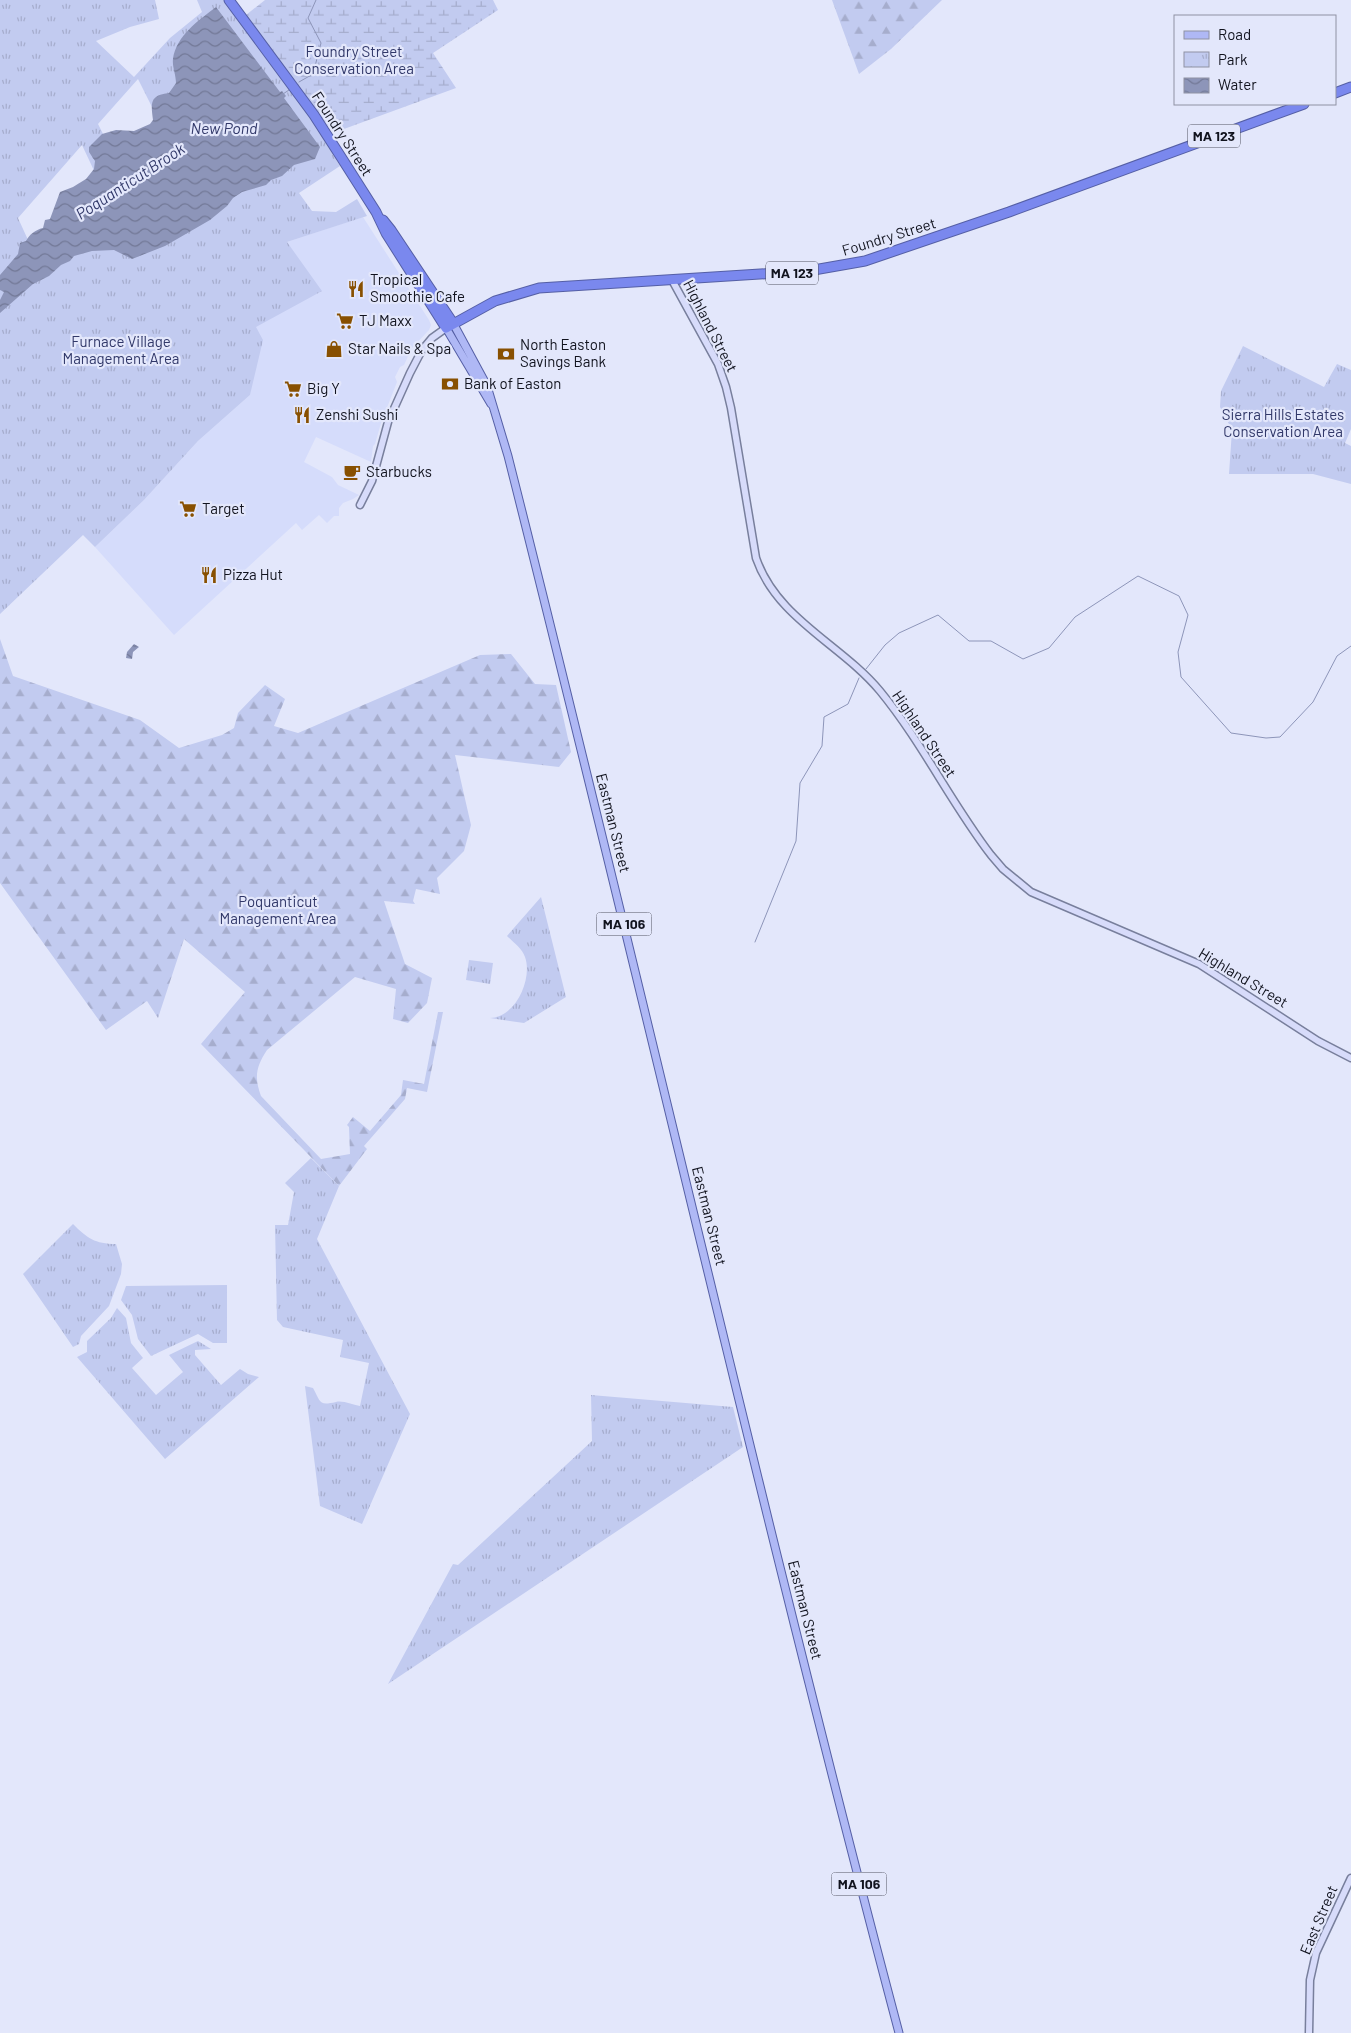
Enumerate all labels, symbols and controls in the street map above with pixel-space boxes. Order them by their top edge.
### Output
legend [1174,15,1336,105]
text: Road [1218,25,1251,43]
park label: Foundry Street Conservation Area [294,42,414,77]
text: Park [1218,50,1248,68]
text: Water [1218,75,1257,93]
street label: Foundry Street [309,88,377,179]
water label: New Pond [191,118,258,137]
road number: MA 123 [1188,124,1240,148]
water label: Poquanticut Brook [72,138,188,223]
street label: Foundry Street [840,213,938,259]
road number: MA 123 [766,262,818,284]
place label: Tropical Smoothie Cafe [370,270,465,305]
street label: Highland Street [680,276,742,375]
restaurant icon: Tropical Smoothie Cafe [346,279,366,299]
supermarket icon: TJ Maxx [335,311,355,331]
place label: TJ Maxx [359,311,412,329]
park label: Furnace Village Management Area [62,332,180,367]
place label: North Easton Savings Bank [520,335,607,370]
shop icon: Star Nails & Spa [324,339,344,359]
place label: Star Nails & Spa [348,339,451,357]
bank icon: North Easton Savings Bank [496,344,516,364]
bank icon: Bank of Easton [440,374,460,394]
place label: Bank of Easton [464,374,561,392]
supermarket icon: Big Y [283,379,303,399]
place label: Big Y [307,379,340,397]
restaurant icon: Zenshi Sushi [292,405,312,425]
place label: Zenshi Sushi [316,405,398,423]
park label: Sierra Hills Estates Conservation Area [1222,405,1344,440]
cafe icon: Starbucks [342,462,362,482]
place label: Starbucks [366,462,432,480]
supermarket icon: Target [178,499,198,519]
place label: Target [202,499,245,517]
restaurant icon: Pizza Hut [199,565,219,585]
place label: Pizza Hut [223,565,283,583]
street label: Highland Street [889,687,961,780]
street label: Eastman Street [593,771,635,874]
park label: Poquanticut Management Area [219,892,337,927]
road number: MA 106 [596,912,652,936]
street label: Highland Street [1196,943,1291,1011]
street label: Eastman Street [689,1164,731,1267]
street label: Eastman Street [785,1558,827,1661]
road number: MA 106 [832,1872,886,1896]
street label: East Street [1295,1882,1341,1957]

